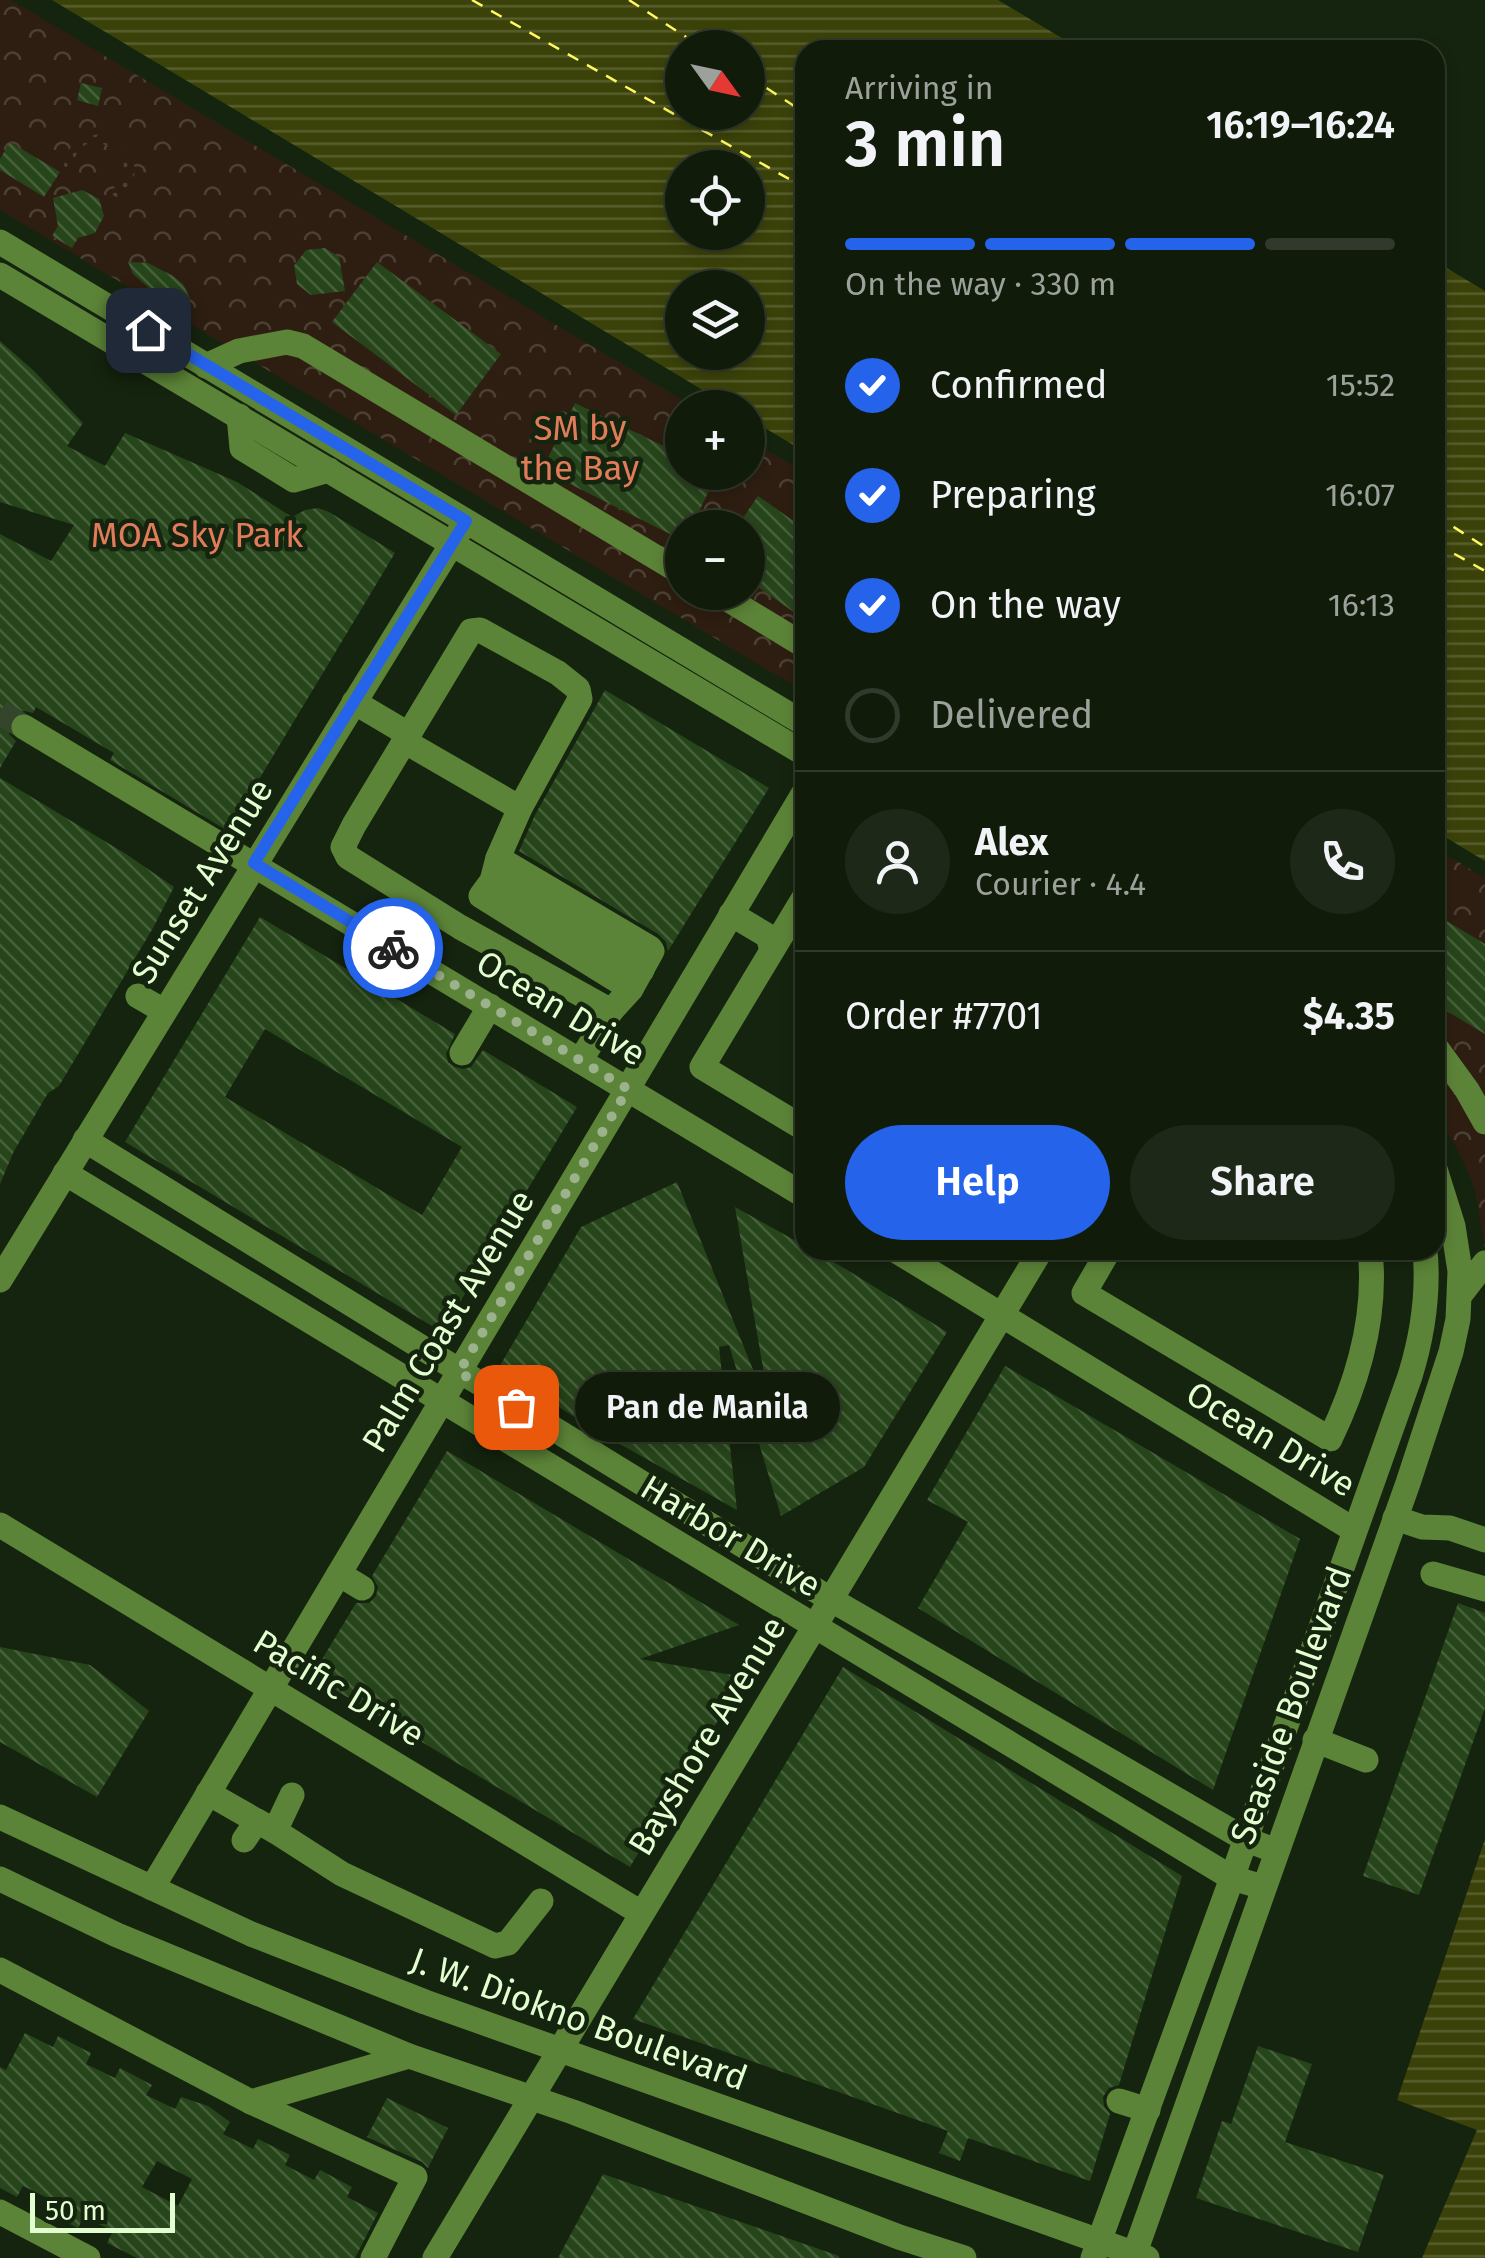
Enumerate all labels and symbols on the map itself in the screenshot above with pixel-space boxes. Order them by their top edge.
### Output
north arrow [665,30,765,130]
pin [106,288,191,373]
park label: SM by the Bay [521,407,639,489]
park label: MOA Sky Park [91,514,303,556]
street label: Sunset Avenue [122,771,282,991]
courier [343,898,443,998]
street label: Ocean Drive [469,941,653,1075]
street label: Palm Coast Avenue [353,1182,543,1460]
pin [474,1365,559,1450]
callout: Pan de Manila [576,1372,841,1442]
street label: Ocean Drive [1179,1372,1363,1506]
street label: Harbor Drive [633,1466,829,1606]
street label: Seaside Boulevard [1221,1561,1361,1849]
street label: Bayshore Avenue [619,1609,795,1863]
street label: Pacific Drive [246,1620,432,1756]
street label: J. W. Diokno Boulevard [405,1939,753,2099]
scale bar [30,2188,175,2232]

